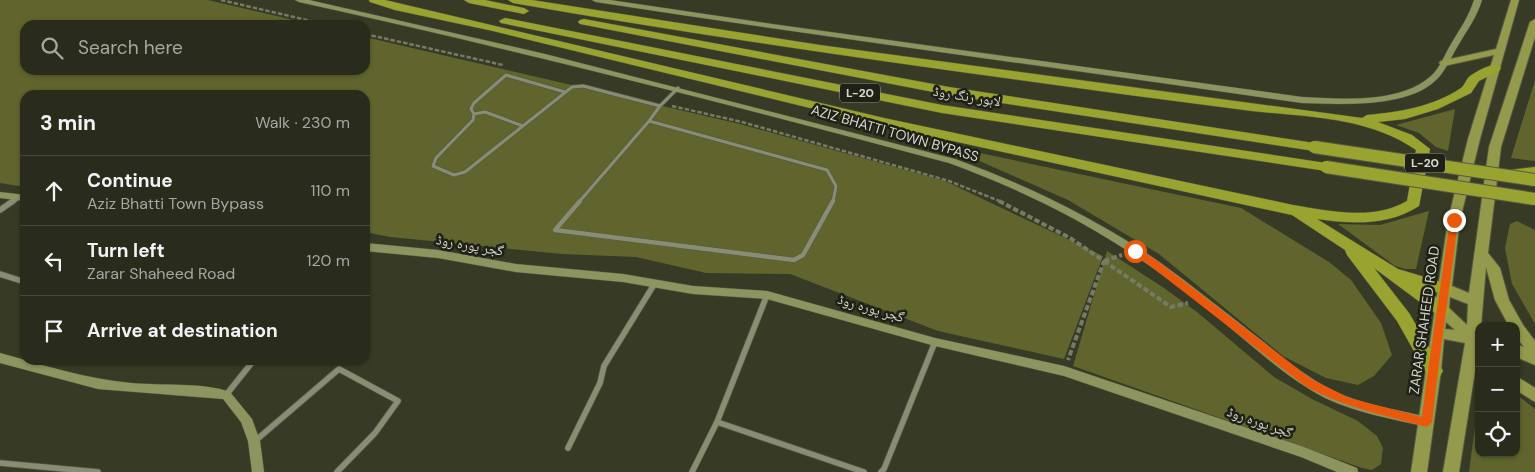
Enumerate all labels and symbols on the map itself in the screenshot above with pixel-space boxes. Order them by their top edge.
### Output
street label: لاہور رنگ روڈ [932,82,1002,110]
road number: L-20 [840,84,880,102]
street label: AZIZ BHATTI TOWN BYPASS [809,100,981,166]
road number: L-20 [1405,154,1445,172]
route end [1443,209,1466,232]
street label: گجر پورہ روڈ [435,230,505,260]
route start [1124,240,1147,263]
street label: ZARAR SHAHEED ROAD [1405,245,1443,395]
street label: گجر پورہ روڈ [836,290,907,326]
street label: گجر پورہ روڈ [1225,402,1295,442]

